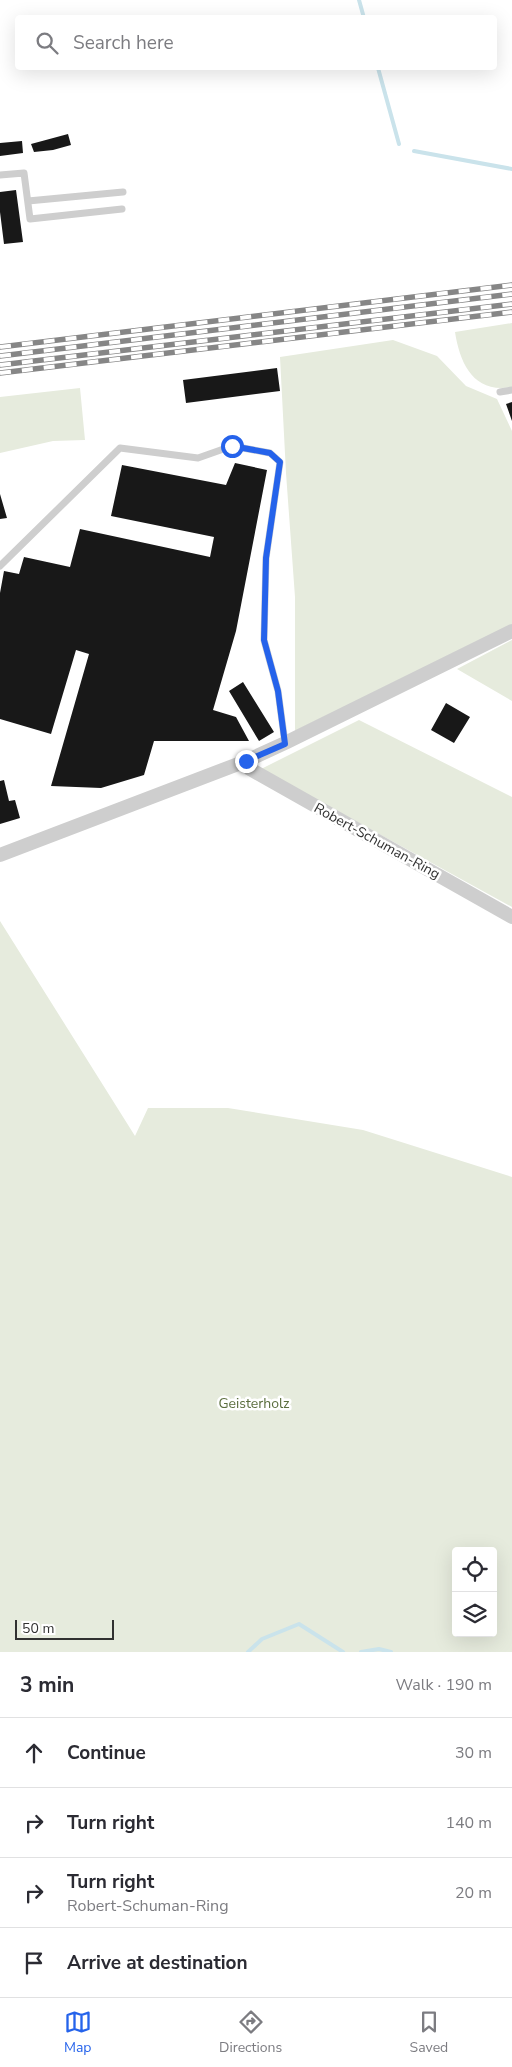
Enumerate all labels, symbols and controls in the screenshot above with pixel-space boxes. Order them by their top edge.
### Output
search box [15,15,497,70]
icon: search [33,29,61,57]
text: Search here [73,30,174,56]
route start [221,435,244,458]
route end [235,750,258,773]
street label: Robert-Schuman-Ring [311,798,443,884]
park label: Geisterholz [218,1394,290,1413]
map controls [452,1547,497,1637]
button: locate [452,1547,497,1592]
button: layers [452,1592,497,1637]
scale bar [15,1617,114,1640]
text: 50 m [22,1619,54,1638]
text: 3 min [20,1671,74,1699]
text: Walk · 190 m [396,1674,492,1696]
icon: ahead [20,1739,48,1767]
text: Continue [67,1740,146,1766]
text: 30 m [455,1742,492,1764]
icon: right [20,1809,48,1837]
text: Turn right [67,1810,154,1836]
text: 140 m [445,1812,492,1834]
text: Turn right [67,1869,154,1895]
icon: right [20,1879,48,1907]
text: 20 m [455,1882,492,1904]
text: Robert-Schuman-Ring [67,1895,229,1917]
icon: arrive [20,1949,48,1977]
text: Arrive at destination [67,1950,248,1976]
tab: Map [64,2008,92,2057]
tab: Directions [219,2008,282,2057]
tab: Saved [410,2008,448,2057]

